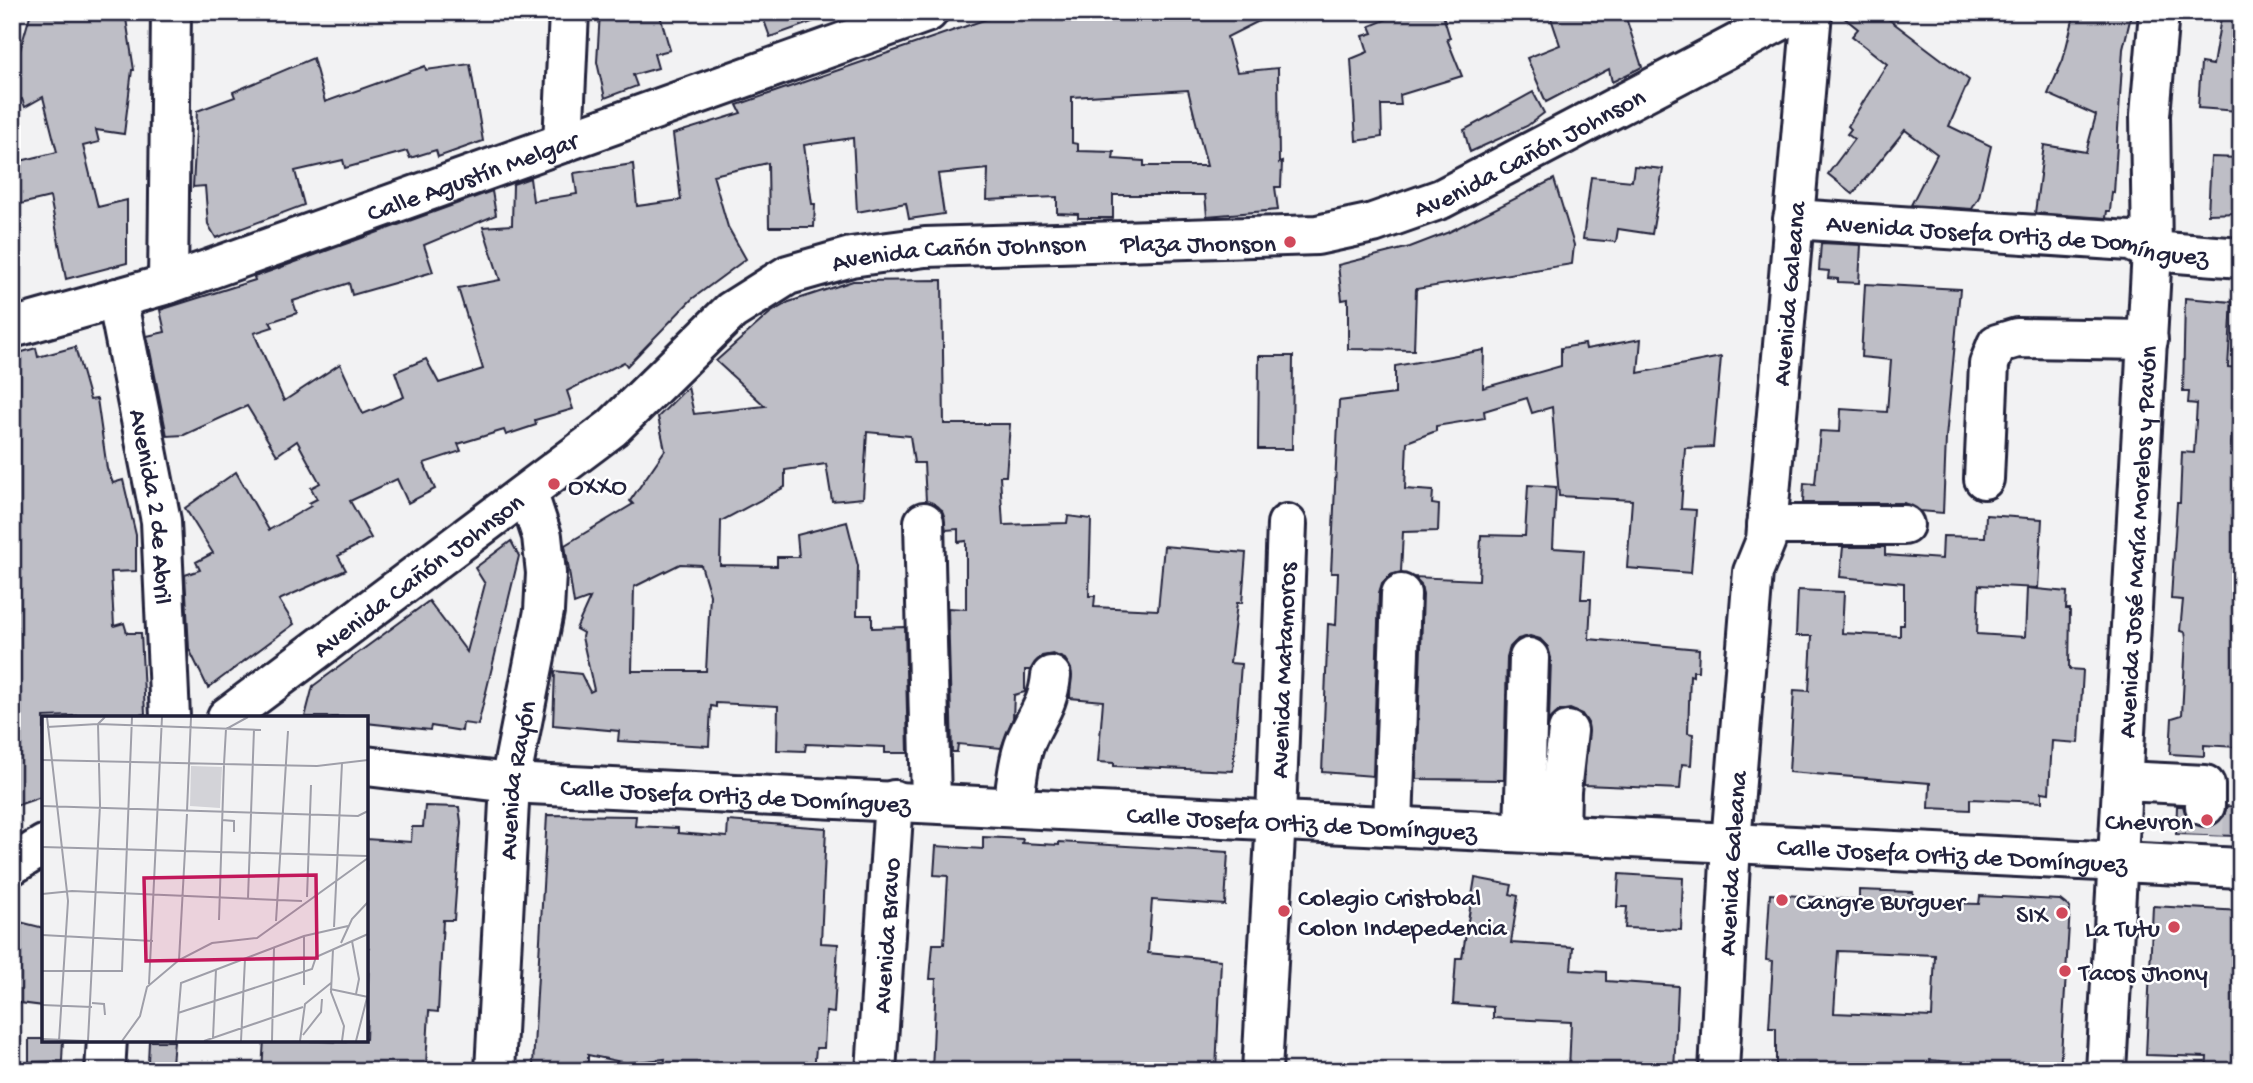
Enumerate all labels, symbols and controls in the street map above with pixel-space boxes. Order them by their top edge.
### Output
street label: Avenida Cañón Johnson [1410,83,1652,227]
street label: Calle Agustín Melgar [364,126,586,231]
street label: Avenida Galeana [1768,199,1816,388]
street label: Avenida Josefa Ortiz de Domínguez [1825,210,2211,276]
street label: Avenida Cañón Johnson [829,231,1087,282]
place label: Plaza Jhonson [1119,231,1277,262]
marker: Plaza Jhonson [1282,234,1298,250]
street label: Avenida José María Morelos y Pavón [2114,345,2167,739]
street label: Avenida 2 de Abril [119,407,176,605]
place label: OXXO [568,473,627,504]
marker: OXXO [546,476,562,492]
street label: Avenida Cañón Johnson [308,488,532,667]
street label: Avenida Matamoros [1266,561,1306,779]
street label: Avenida Rayón [495,698,546,861]
inset map [42,716,368,1041]
street label: Avenida Galeana [1714,768,1757,957]
street label: Calle Josefa Ortiz de Domínguez [560,774,913,823]
street label: Calle Josefa Ortiz de Domínguez [1126,802,1479,851]
place label: Chevron [2105,809,2194,840]
marker: Chevron [2199,812,2215,828]
street label: Calle Josefa Ortiz de Domínguez [1776,834,2130,882]
street label: Avenida Bravo [869,857,910,1014]
place label: Colegio Cristobal Colon Indepedencia [1298,885,1508,946]
place label: Cangre Burguer [1796,889,1968,920]
marker: Cangre Burguer [1774,892,1790,908]
place label: SIX [2016,902,2049,933]
marker: Colegio Cristobal Colon Indepedencia [1276,903,1292,919]
marker: SIX [2054,905,2070,921]
place label: La Tutu [2085,916,2160,947]
marker: La Tutu [2166,919,2182,935]
place label: Tacos Jhony [2077,960,2208,991]
marker: Tacos Jhony [2057,963,2073,979]

